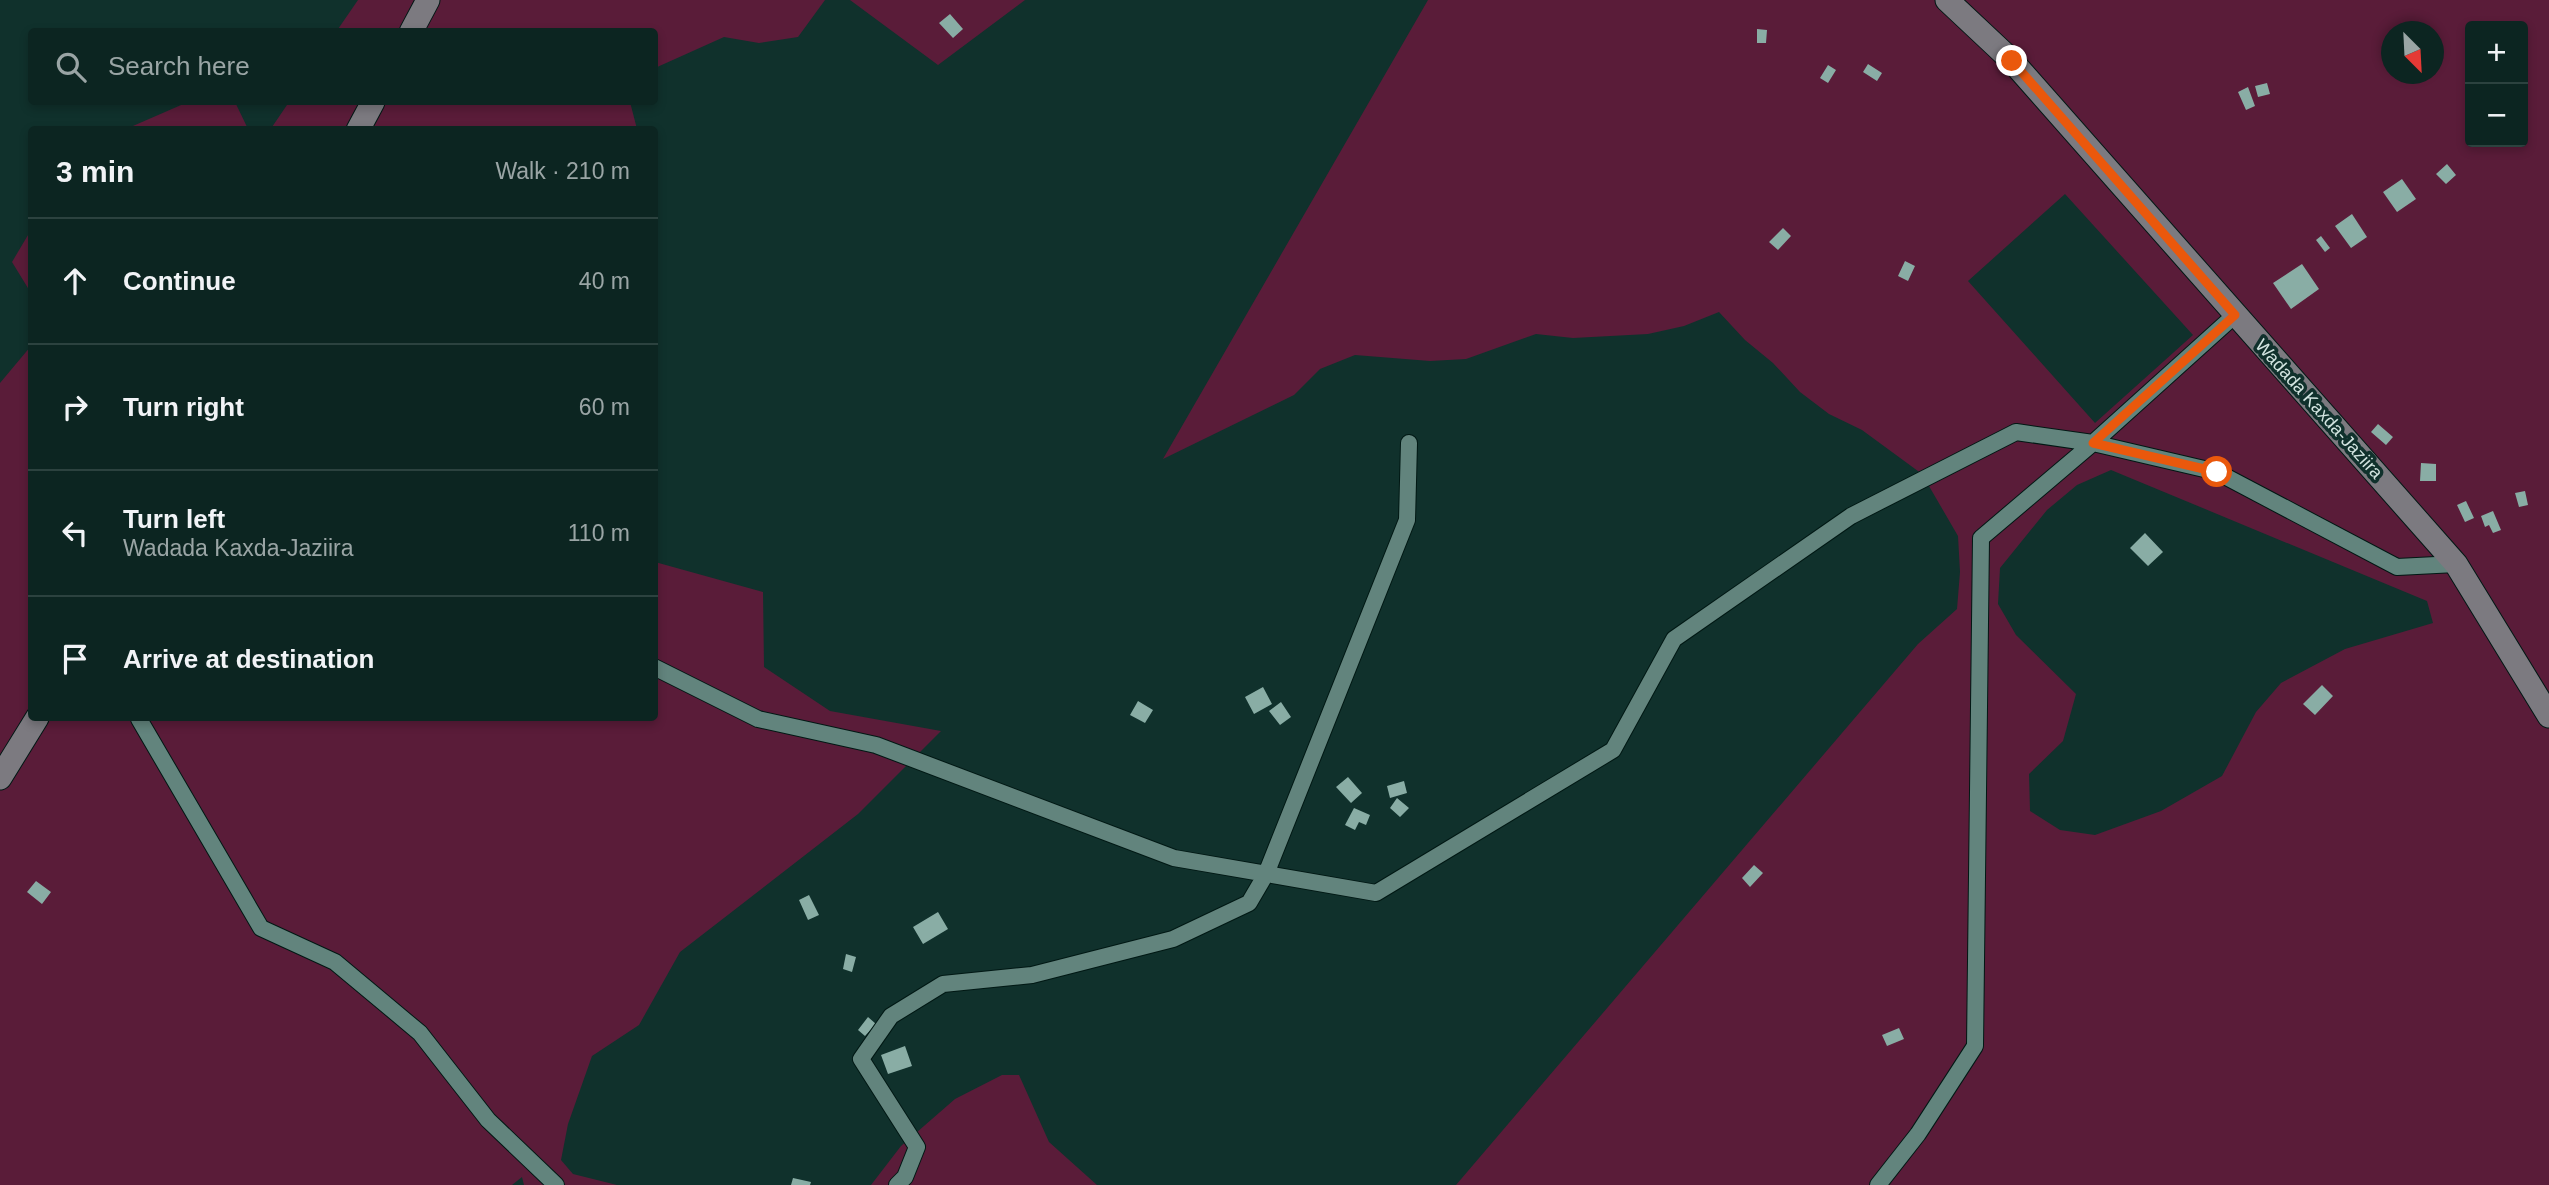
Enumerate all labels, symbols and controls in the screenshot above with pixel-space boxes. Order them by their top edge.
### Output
north arrow [2381,21,2444,84]
map controls [2465,21,2528,147]
button: + [2465,21,2528,84]
search box [28,28,658,105]
route end [1996,45,2027,76]
icon: search [52,48,90,86]
text: Search here [108,51,250,81]
button: − [2465,84,2528,147]
text: 3 min [56,155,134,188]
text: Walk · 210 m [495,158,630,184]
icon: ahead [56,262,94,300]
text: Continue [123,266,236,296]
text: 40 m [579,268,630,294]
street label: Wadada Kaxda-Jaziira [2251,335,2387,483]
icon: right [56,388,94,426]
text: Turn right [123,392,244,422]
text: 60 m [579,394,630,420]
route start [2201,456,2232,487]
text: Turn left [123,504,225,534]
icon: left [56,514,94,552]
text: 110 m [568,520,630,546]
text: Wadada Kaxda-Jaziira [123,535,354,561]
icon: arrive [56,640,94,678]
text: Arrive at destination [123,644,374,674]

